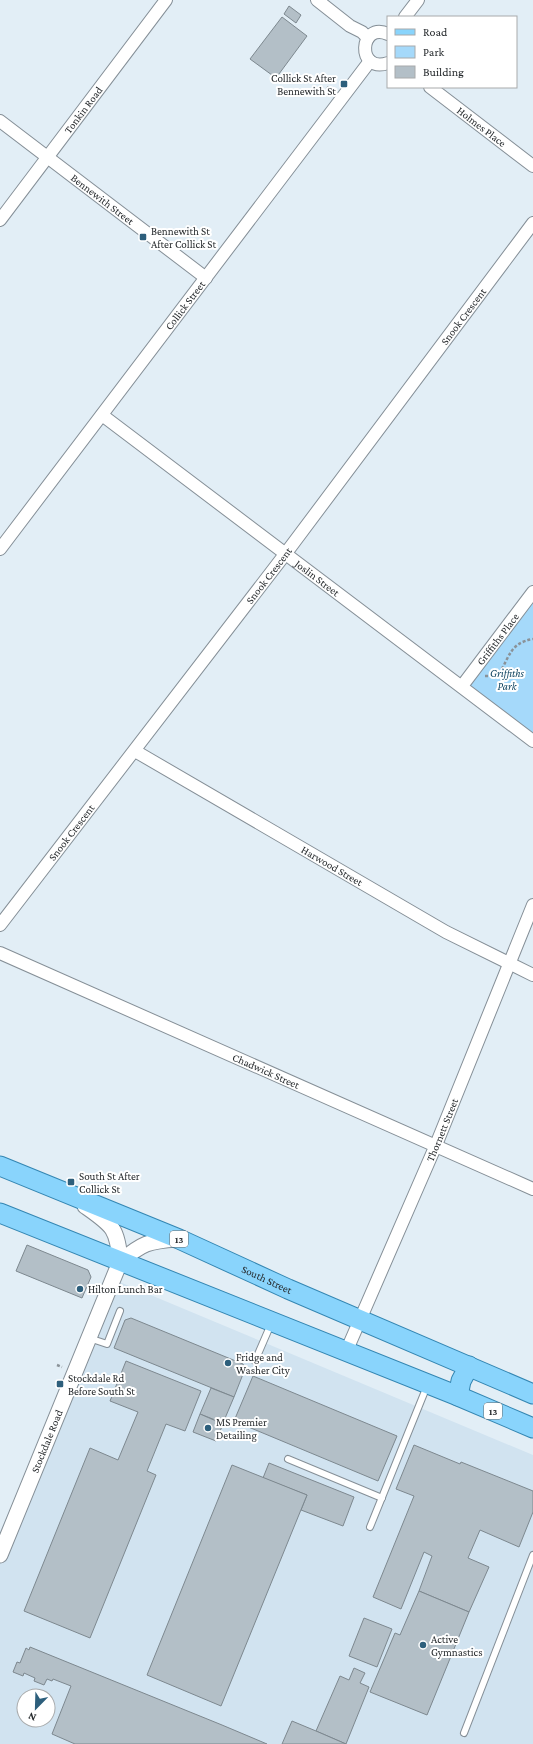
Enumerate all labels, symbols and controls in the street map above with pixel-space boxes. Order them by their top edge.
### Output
legend [387,16,517,88]
text: Road [423,25,448,39]
text: Park [423,45,445,59]
text: Building [423,65,464,79]
place label: Collick St After Bennewith St [271,72,336,97]
marker: Collick St After Bennewith St [339,79,349,89]
street label: Tonkin Road [62,84,105,136]
street label: Holmes Place [455,104,509,149]
street label: Bennewith Street [69,171,137,227]
place label: Bennewith St After Collick St [151,225,216,250]
marker: Bennewith St After Collick St [138,232,148,242]
street label: Collick Street [162,278,207,332]
street label: Snook Crescent [438,285,489,347]
street label: Snook Crescent [243,545,294,606]
street label: Joslin Street [291,557,342,599]
street label: Griffiths Place [474,611,521,667]
park label: Griffiths Park [490,667,525,692]
street label: Snook Crescent [46,802,97,863]
street label: Harwood Street [299,843,365,888]
street label: Chadwick Street [231,1051,302,1091]
street label: Thornett Street [424,1096,460,1163]
place label: South St After Collick St [79,1170,140,1195]
marker: South St After Collick St [66,1177,76,1187]
road number: 13 [170,1231,188,1247]
street label: South Street [240,1263,294,1296]
place label: Hilton Lunch Bar [88,1283,163,1295]
marker: Hilton Lunch Bar [75,1284,85,1294]
place label: Fridge and Washer City [236,1351,291,1377]
marker: Fridge and Washer City [223,1358,233,1368]
place label: Stockdale Rd Before South St [68,1372,135,1397]
marker: Stockdale Rd Before South St [55,1379,65,1389]
road number: 13 [484,1403,502,1419]
street label: Stockdale Road [28,1408,65,1474]
place label: MS Premier Detailing [216,1416,267,1442]
marker: MS Premier Detailing [203,1423,213,1433]
place label: Active Gymnastics [431,1633,483,1659]
marker: Active Gymnastics [418,1640,428,1650]
north arrow [16,1688,56,1728]
text: N [26,1710,38,1724]

